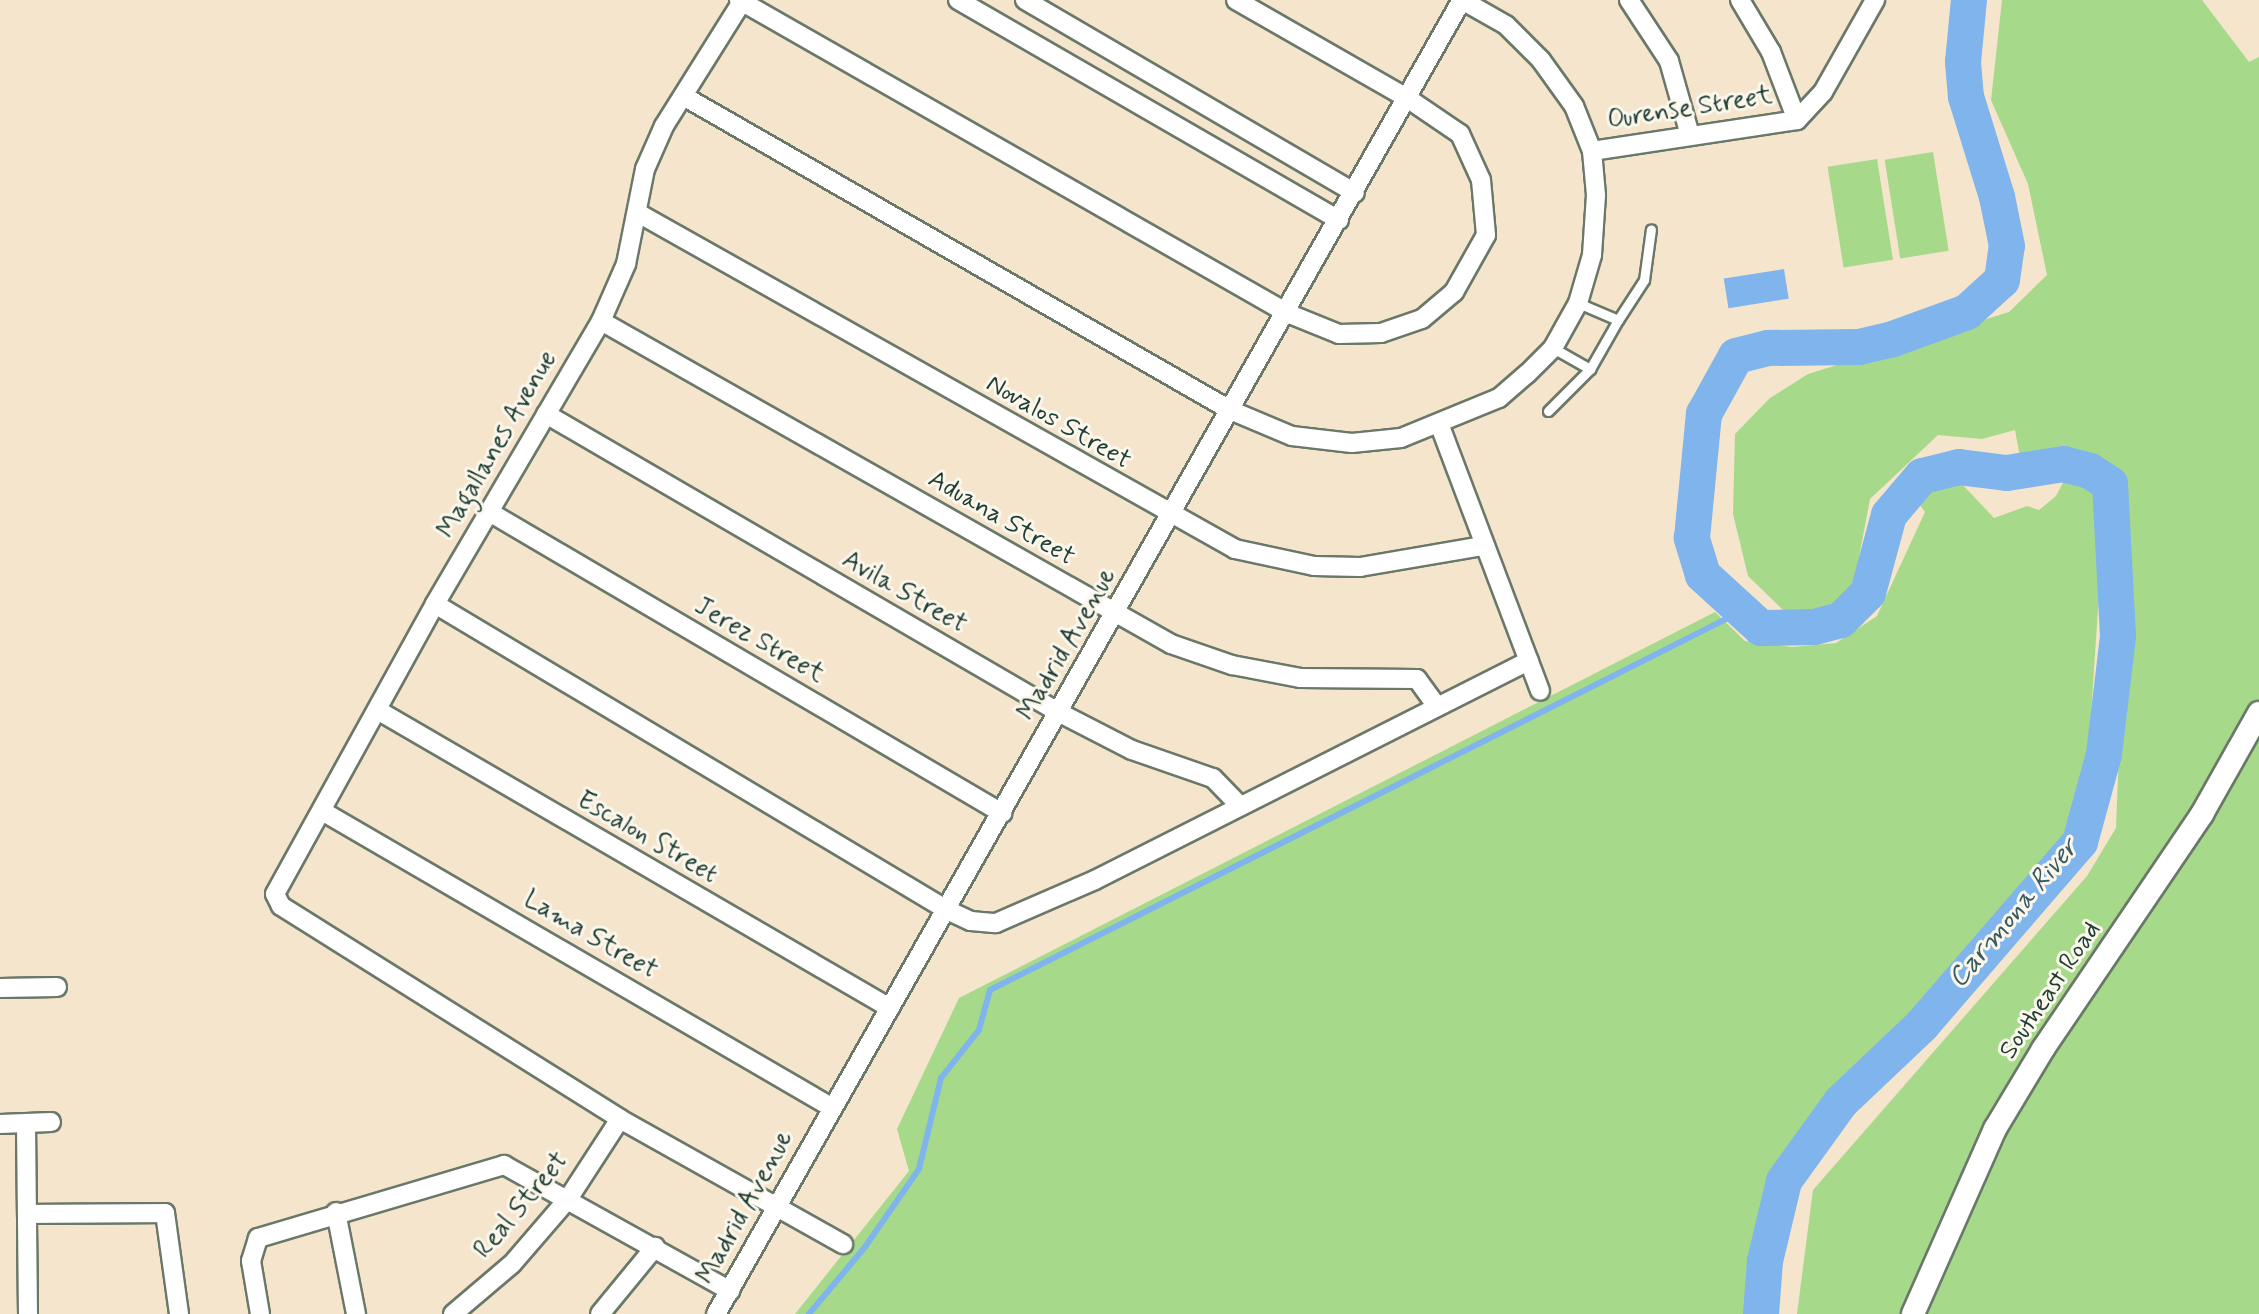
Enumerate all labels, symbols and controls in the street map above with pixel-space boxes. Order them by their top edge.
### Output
street label: Ourense Street [1605,81,1775,137]
street label: Magallanes Avenue [431,344,565,546]
street label: Novalos Street [980,369,1136,477]
street label: Aduana Street [923,465,1079,573]
street label: Avila Street [837,545,971,641]
street label: Madrid Avenue [1013,565,1123,725]
street label: Jerez Street [688,591,830,691]
street label: Escalon Street [569,784,725,892]
water label: Carmona River [1941,831,2087,997]
street label: Lama Street [518,885,662,987]
street label: Southeast Road [1994,916,2108,1066]
street label: Madrid Avenue [692,1127,800,1289]
street label: Real Street [469,1147,575,1265]

